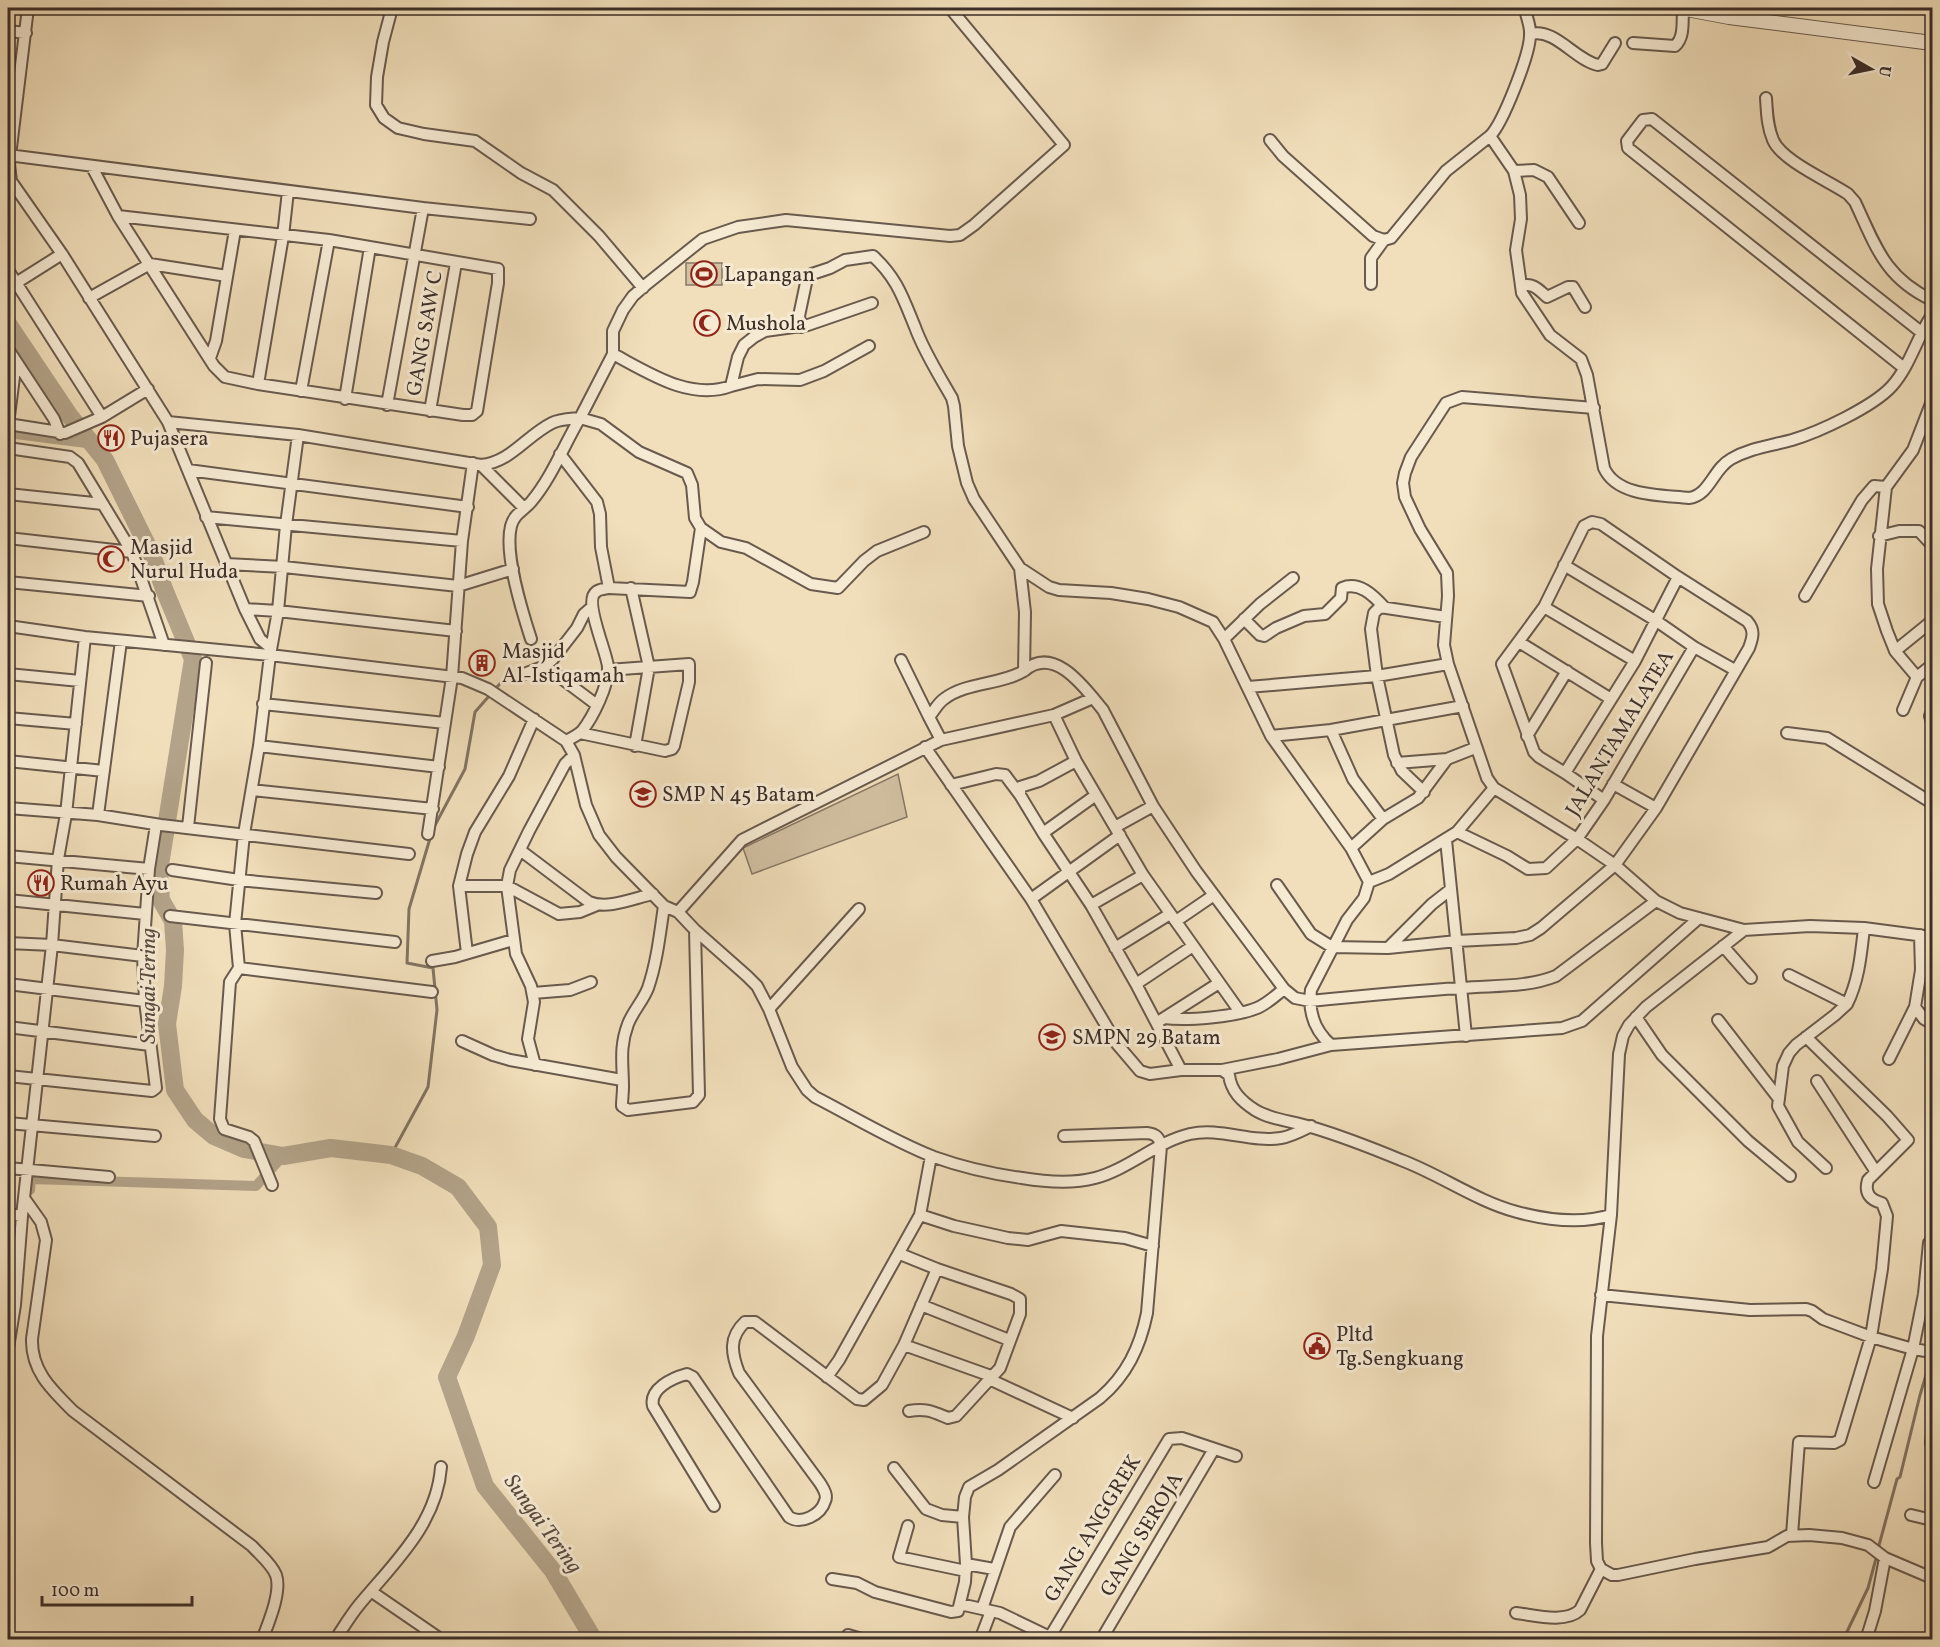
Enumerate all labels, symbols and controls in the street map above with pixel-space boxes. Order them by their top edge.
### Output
north arrow [1841,39,1901,99]
text: U [1872,64,1896,78]
sports icon: Lapangan [689,259,719,289]
place label: Lapangan [724,261,815,290]
street label: GANG SAW C [400,268,451,398]
mosque icon: Mushola [692,308,722,338]
place label: Mushola [726,310,806,339]
restaurant icon: Pujasera [96,423,126,453]
place label: Pujasera [130,425,209,454]
place label: Masjid Nurul Huda [130,534,239,587]
mosque icon: Masjid Nurul Huda [96,544,126,574]
place label: Masjid Al-Istiqamah [502,638,625,691]
street label: JALAN.TAMALATEA [1559,645,1682,822]
building icon: Masjid Al-Istiqamah [467,648,497,678]
school or university icon: SMP N 45 Batam [628,779,658,809]
place label: SMP N 45 Batam [662,781,815,810]
restaurant icon: Rumah Ayu [26,868,56,898]
place label: Rumah Ayu [60,870,169,899]
water label: Sungai Tering [134,928,165,1044]
school or university icon: SMPN 29 Batam [1037,1022,1067,1052]
place label: SMPN 29 Batam [1072,1024,1221,1053]
place label: Pltd Tg.Sengkuang [1336,1321,1464,1374]
public building icon: Pltd Tg.Sengkuang [1302,1331,1332,1361]
street label: GANG ANGGREK [1038,1450,1149,1608]
street label: GANG SEROJA [1094,1467,1191,1602]
water label: Sungai Tering [495,1468,589,1581]
scale bar [42,1569,192,1607]
text: 100 m [51,1579,100,1604]

